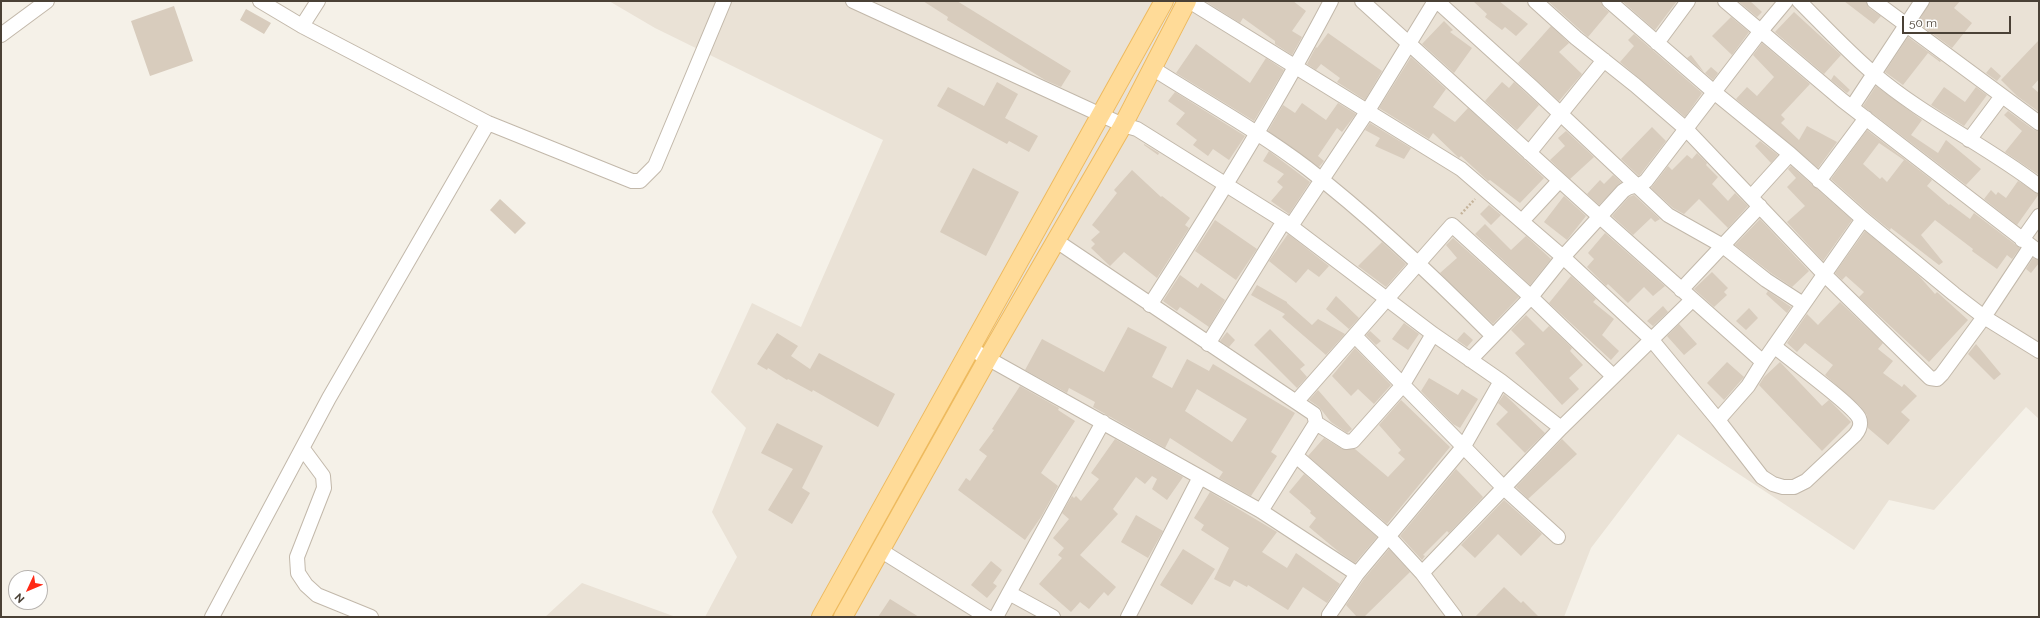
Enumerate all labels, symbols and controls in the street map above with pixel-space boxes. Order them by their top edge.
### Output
scale bar [1904,8,2013,34]
text: 50 m [1909,16,1937,30]
north arrow [8,570,48,610]
text: N [12,590,27,606]

